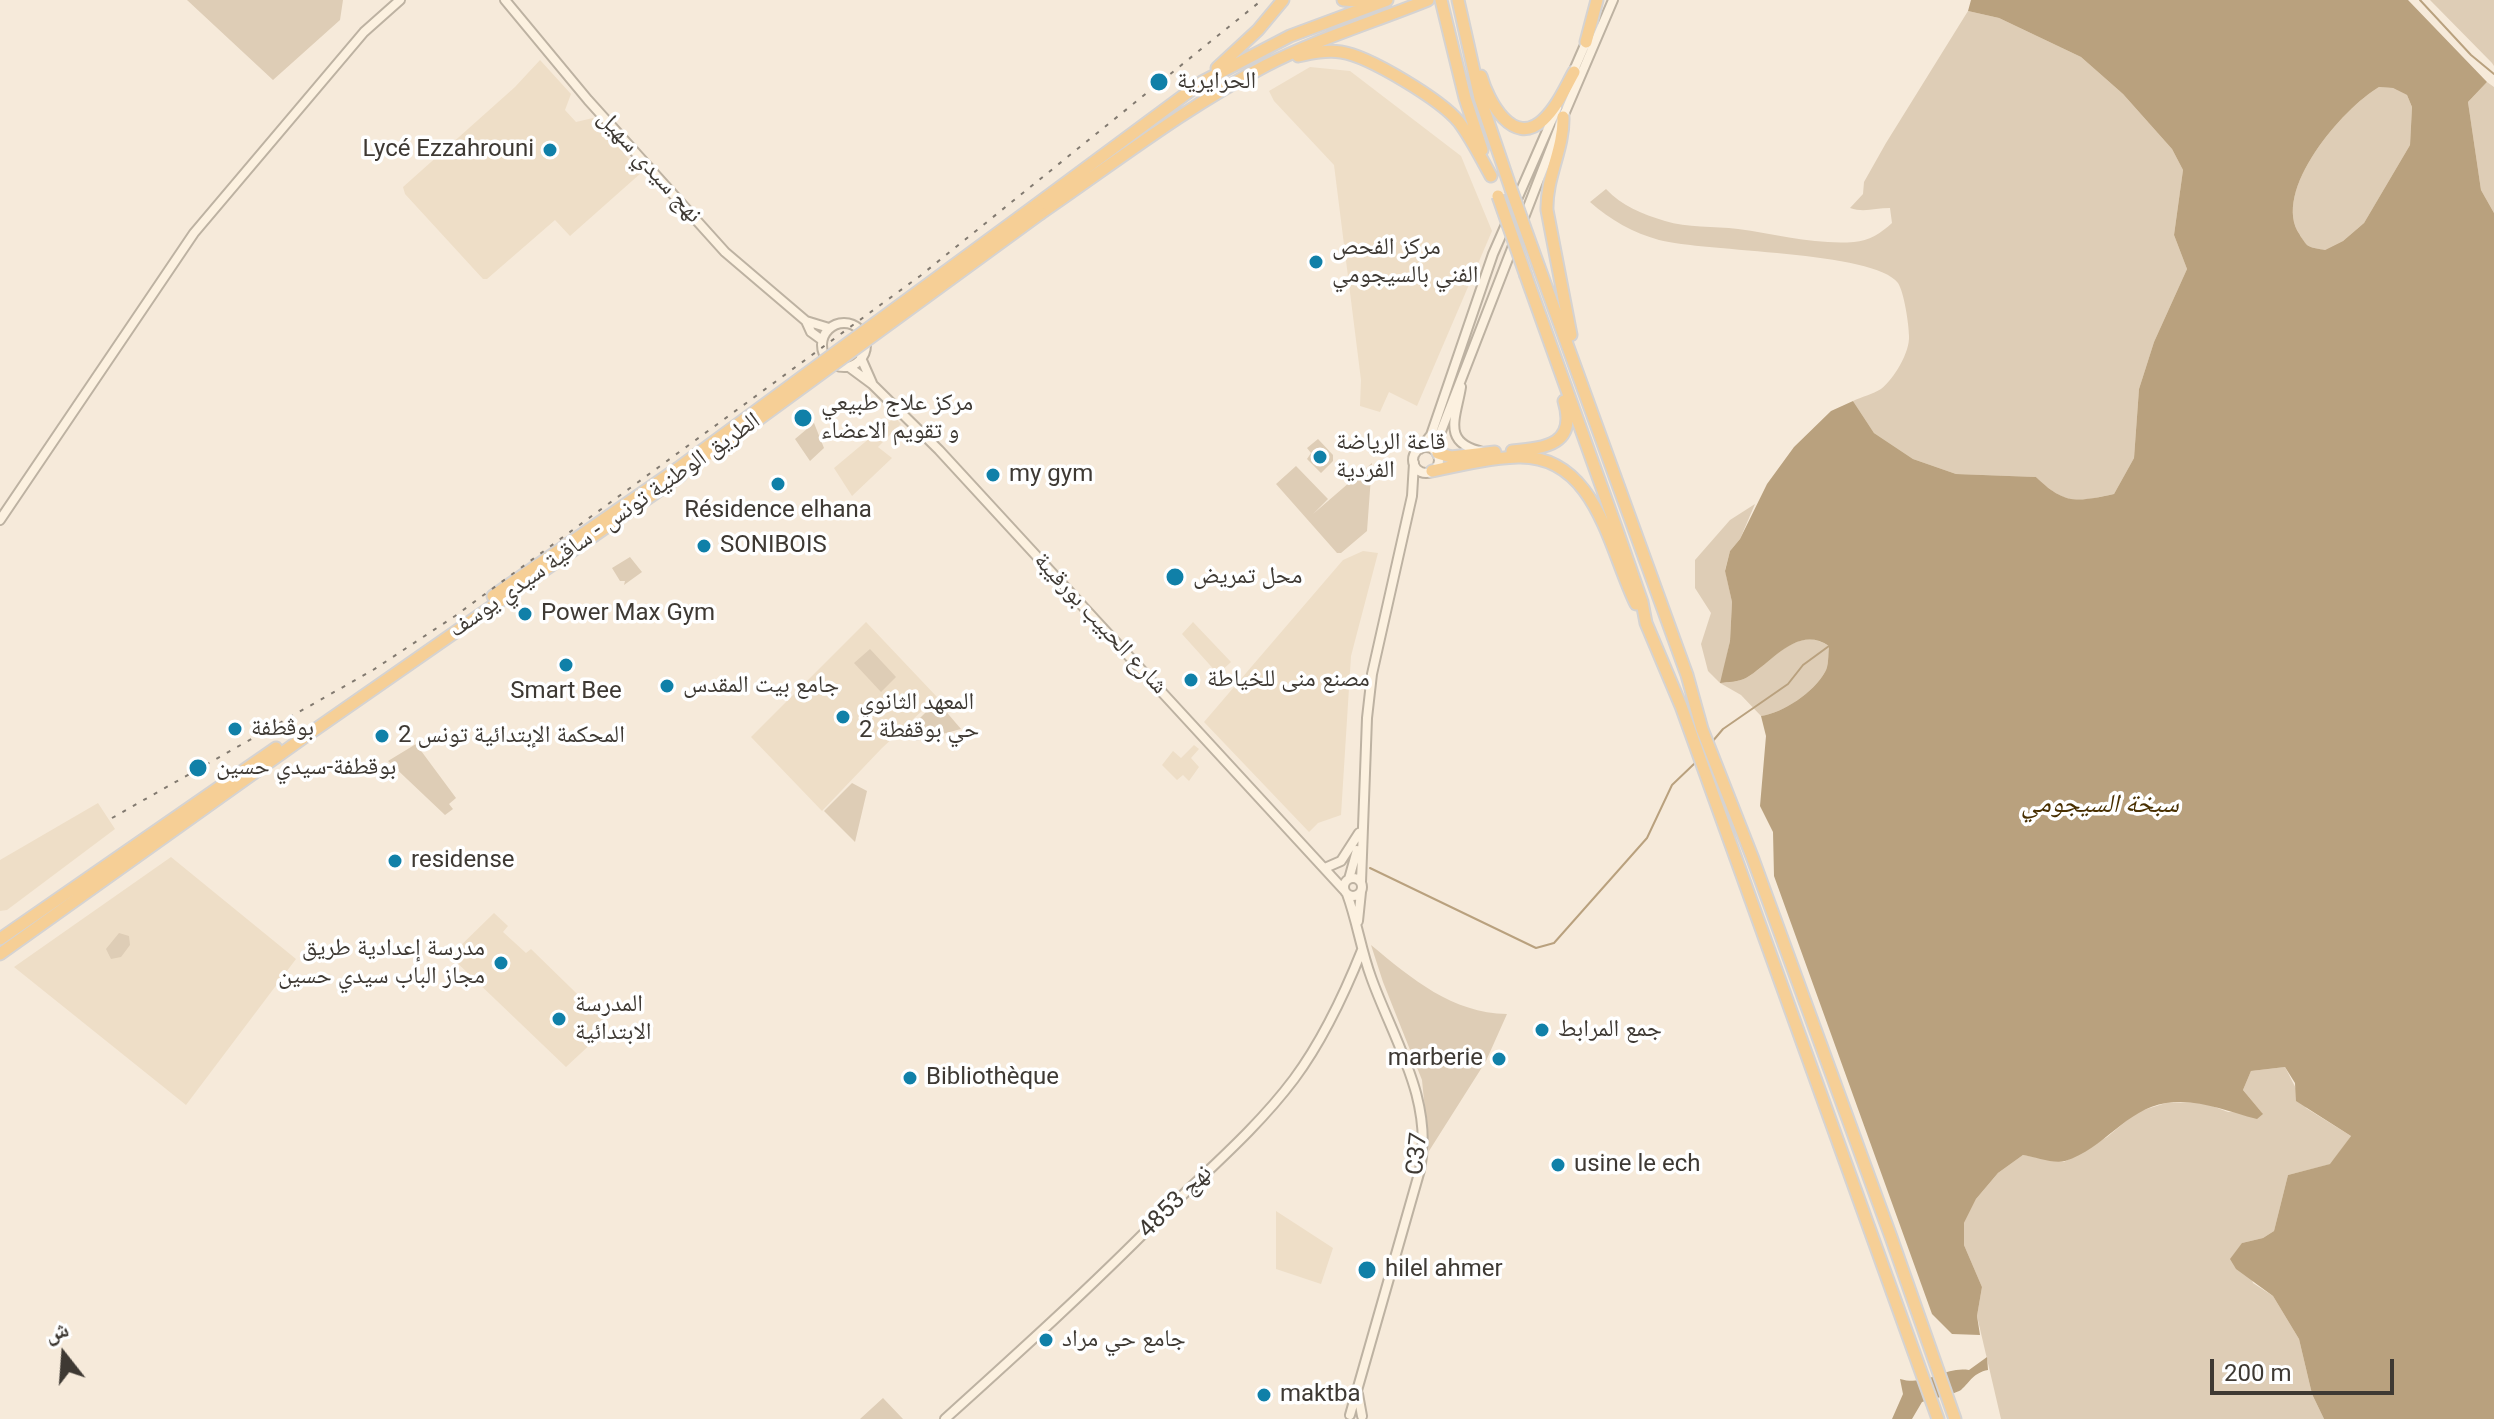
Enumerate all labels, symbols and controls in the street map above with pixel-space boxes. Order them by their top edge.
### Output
place label: الحرايرية [1177,68,1256,96]
marker: الحرايرية [1148,71,1170,93]
street label: نهج سيدي سهيل [591,105,707,229]
place label: Lycé Ezzahrouni [363,136,534,164]
marker: Lycé Ezzahrouni [541,141,559,159]
place label: مركز الفحص الفني بالسيجومي [1332,234,1478,290]
marker: مركز الفحص الفني بالسيجومي [1307,253,1325,271]
place label: مركز علاج طبيعي و تقويم الاعضاء [821,390,973,446]
street label: الطريق الوطنية تونس - ساقية سيدي يوسف [444,407,766,645]
marker: مركز علاج طبيعي و تقويم الاعضاء [792,407,814,429]
place label: قاعة الرياضة الفردية [1336,429,1446,485]
marker: قاعة الرياضة الفردية [1311,448,1329,466]
place label: my gym [1009,461,1093,489]
marker: my gym [984,466,1002,484]
marker: Résidence elhana [769,475,787,493]
place label: Résidence elhana [684,497,872,525]
place label: SONIBOIS [720,532,827,560]
marker: SONIBOIS [695,537,713,555]
street label: شارع الحبيب بورقيبة [1027,547,1173,701]
place label: محل تمريض [1193,563,1303,591]
marker: محل تمريض [1164,566,1186,588]
place label: Power Max Gym [541,600,715,628]
marker: Power Max Gym [516,605,534,623]
marker: Smart Bee [557,656,575,674]
place label: مصنع منى للخياطة [1207,666,1370,694]
marker: مصنع منى للخياطة [1182,671,1200,689]
place label: جامع بيت المقدس [683,672,839,700]
marker: جامع بيت المقدس [658,677,676,695]
place label: Smart Bee [510,678,622,706]
place label: المعهد الثانوي حي بوقفطة 2 [859,689,979,745]
marker: المعهد الثانوي حي بوقفطة 2 [834,708,852,726]
place label: بوڨطفة [251,715,314,743]
marker: بوڨطفة [226,720,244,738]
place label: المحكمة الإبتدائية تونس 2 [398,722,625,750]
marker: المحكمة الإبتدائية تونس 2 [373,727,391,745]
place label: بوقطفة-سيدي حسين [216,754,396,782]
marker: بوقطفة-سيدي حسين [187,757,209,779]
water label: سبخة السيجومي [2021,789,2179,821]
place label: residense [411,847,514,875]
marker: residense [386,852,404,870]
place label: مدرسة إعدادية طريق مجاز الباب سيدي حسين [278,935,485,991]
marker: مدرسة إعدادية طريق مجاز الباب سيدي حسين [492,954,510,972]
place label: المدرسة الابتدائية [575,991,652,1047]
marker: المدرسة الابتدائية [550,1010,568,1028]
place label: جمع المرابط [1558,1016,1662,1044]
marker: جمع المرابط [1533,1021,1551,1039]
place label: marberie [1388,1045,1483,1073]
marker: marberie [1490,1050,1508,1068]
place label: Bibliothèque [926,1064,1059,1092]
marker: Bibliothèque [901,1069,919,1087]
street label: C37 [1401,1131,1435,1177]
place label: usine le ech [1574,1151,1700,1179]
marker: usine le ech [1549,1156,1567,1174]
street label: نهج 4853 [1133,1159,1219,1245]
place label: hilel ahmer [1385,1256,1503,1284]
marker: hilel ahmer [1356,1259,1378,1281]
north arrow [24,1315,104,1395]
text: ش [42,1316,72,1347]
place label: جامع حي مراد [1062,1326,1186,1354]
marker: جامع حي مراد [1037,1331,1055,1349]
scale bar [2214,1343,2398,1393]
text: 200 m [2224,1359,2291,1387]
place label: maktba [1280,1381,1361,1409]
marker: maktba [1255,1386,1273,1404]

